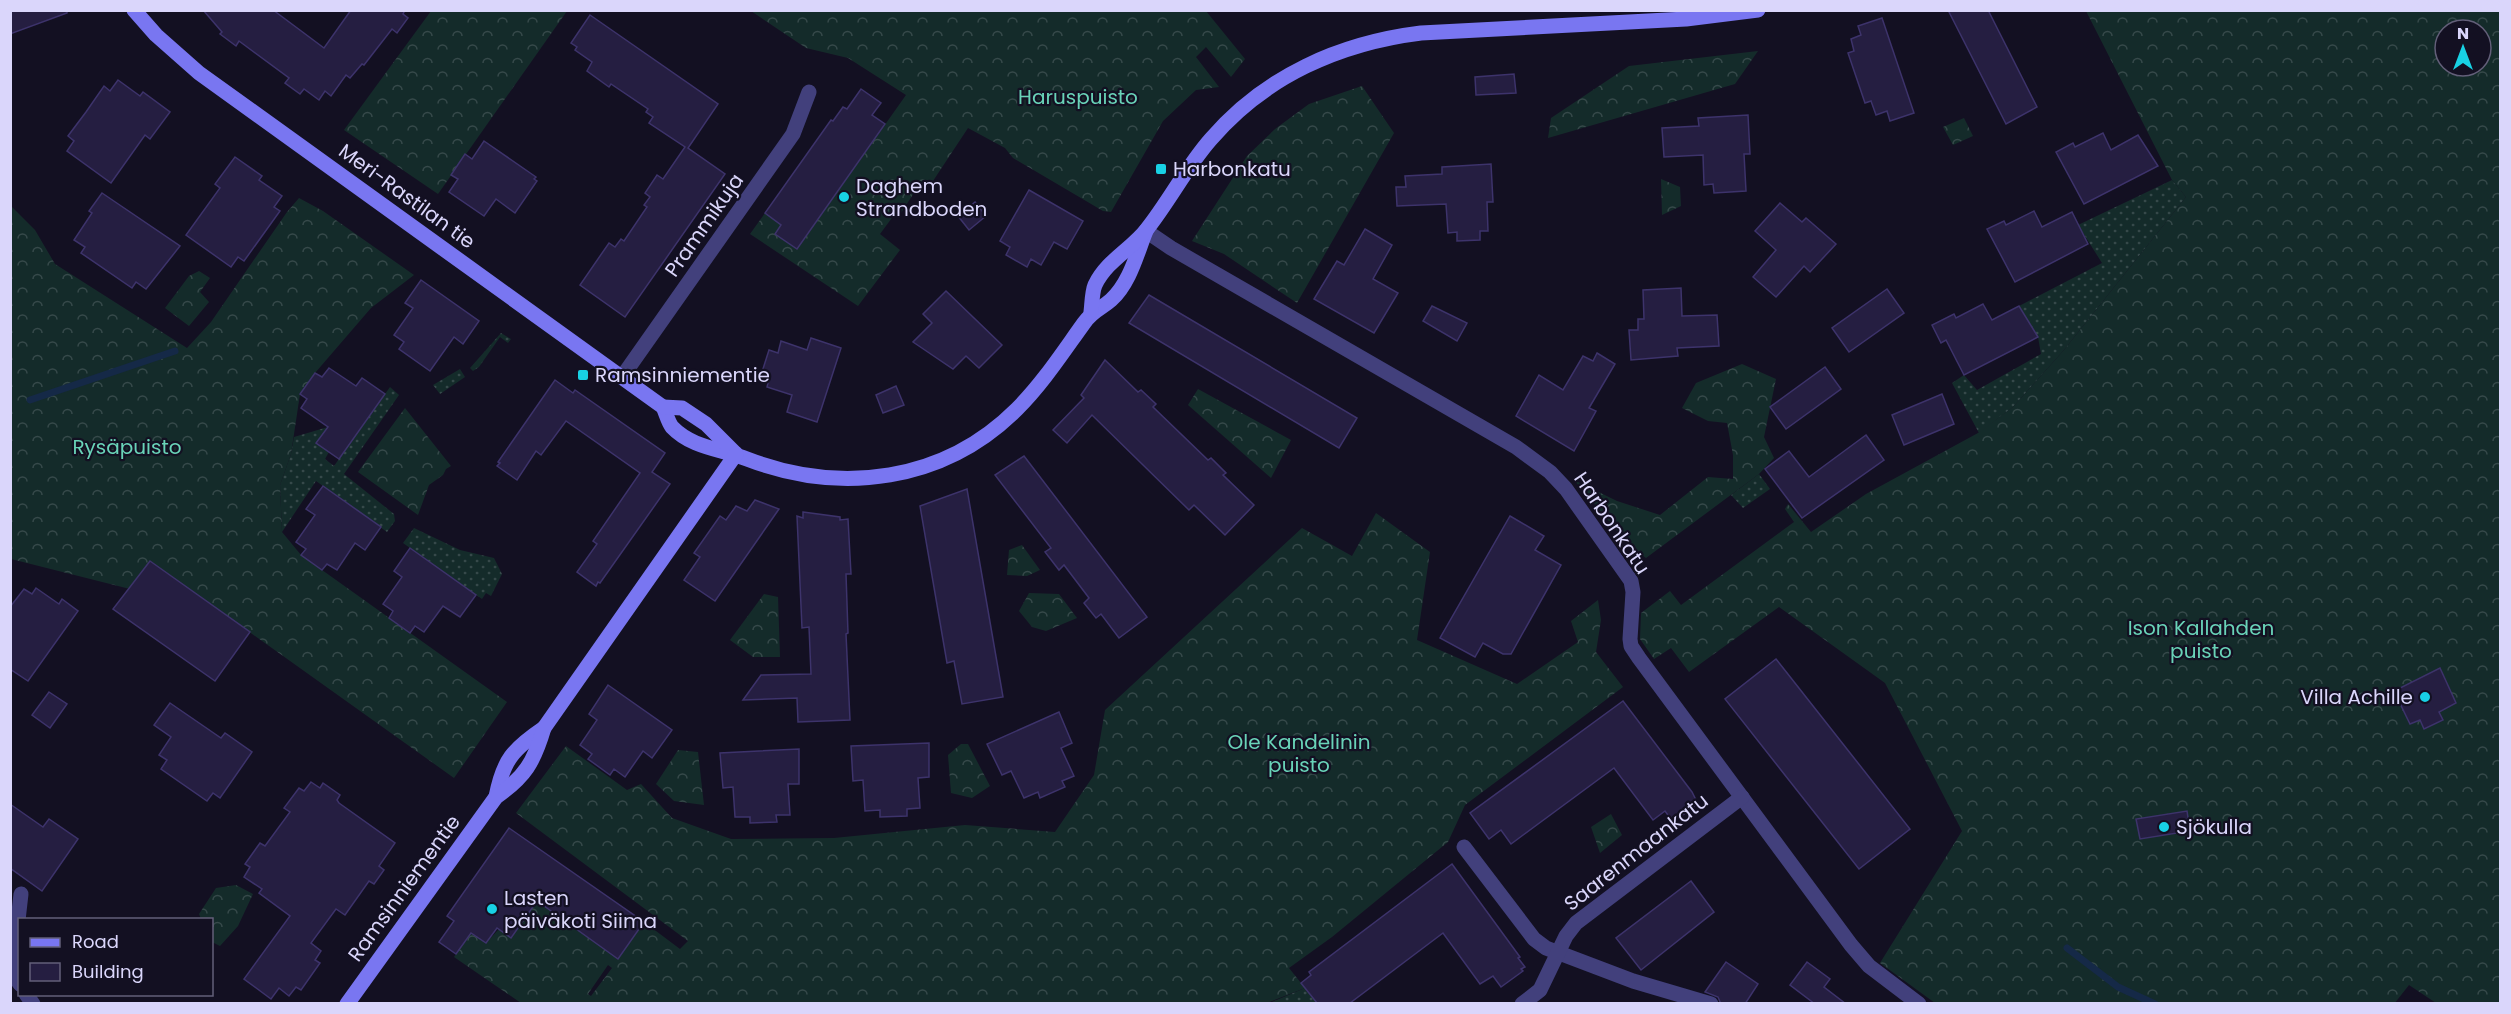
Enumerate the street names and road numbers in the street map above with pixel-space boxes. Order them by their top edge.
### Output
street label: Meri-Rastilan tie [333,137,481,255]
street label: Prammikuja [658,168,750,282]
street label: Harbonkatu [1567,466,1657,580]
street label: Saarenmaankatu [1558,787,1714,917]
street label: Ramsinniementie [341,809,467,967]

